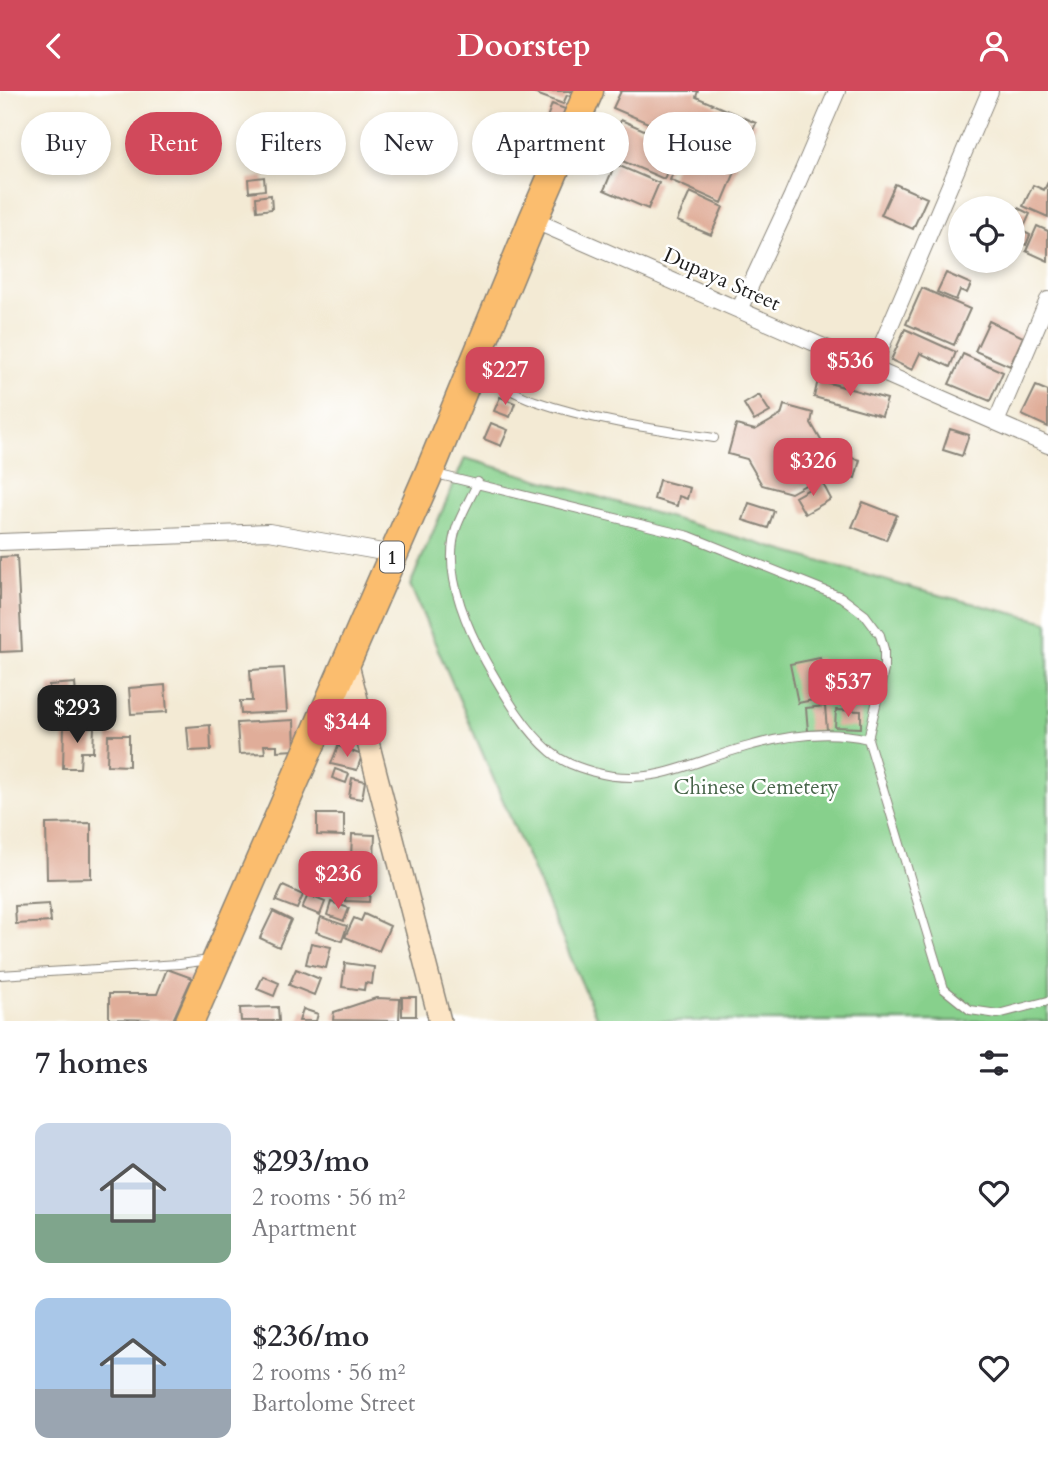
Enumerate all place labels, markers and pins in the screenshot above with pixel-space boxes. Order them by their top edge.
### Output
pin: $536 [809,338,891,398]
pin: $227 [464,347,546,407]
pin: $326 [772,439,854,498]
pin: $537 [807,659,889,719]
pin: $293 [36,685,118,745]
pin: $344 [306,699,388,759]
pin: $236 [297,851,379,911]

